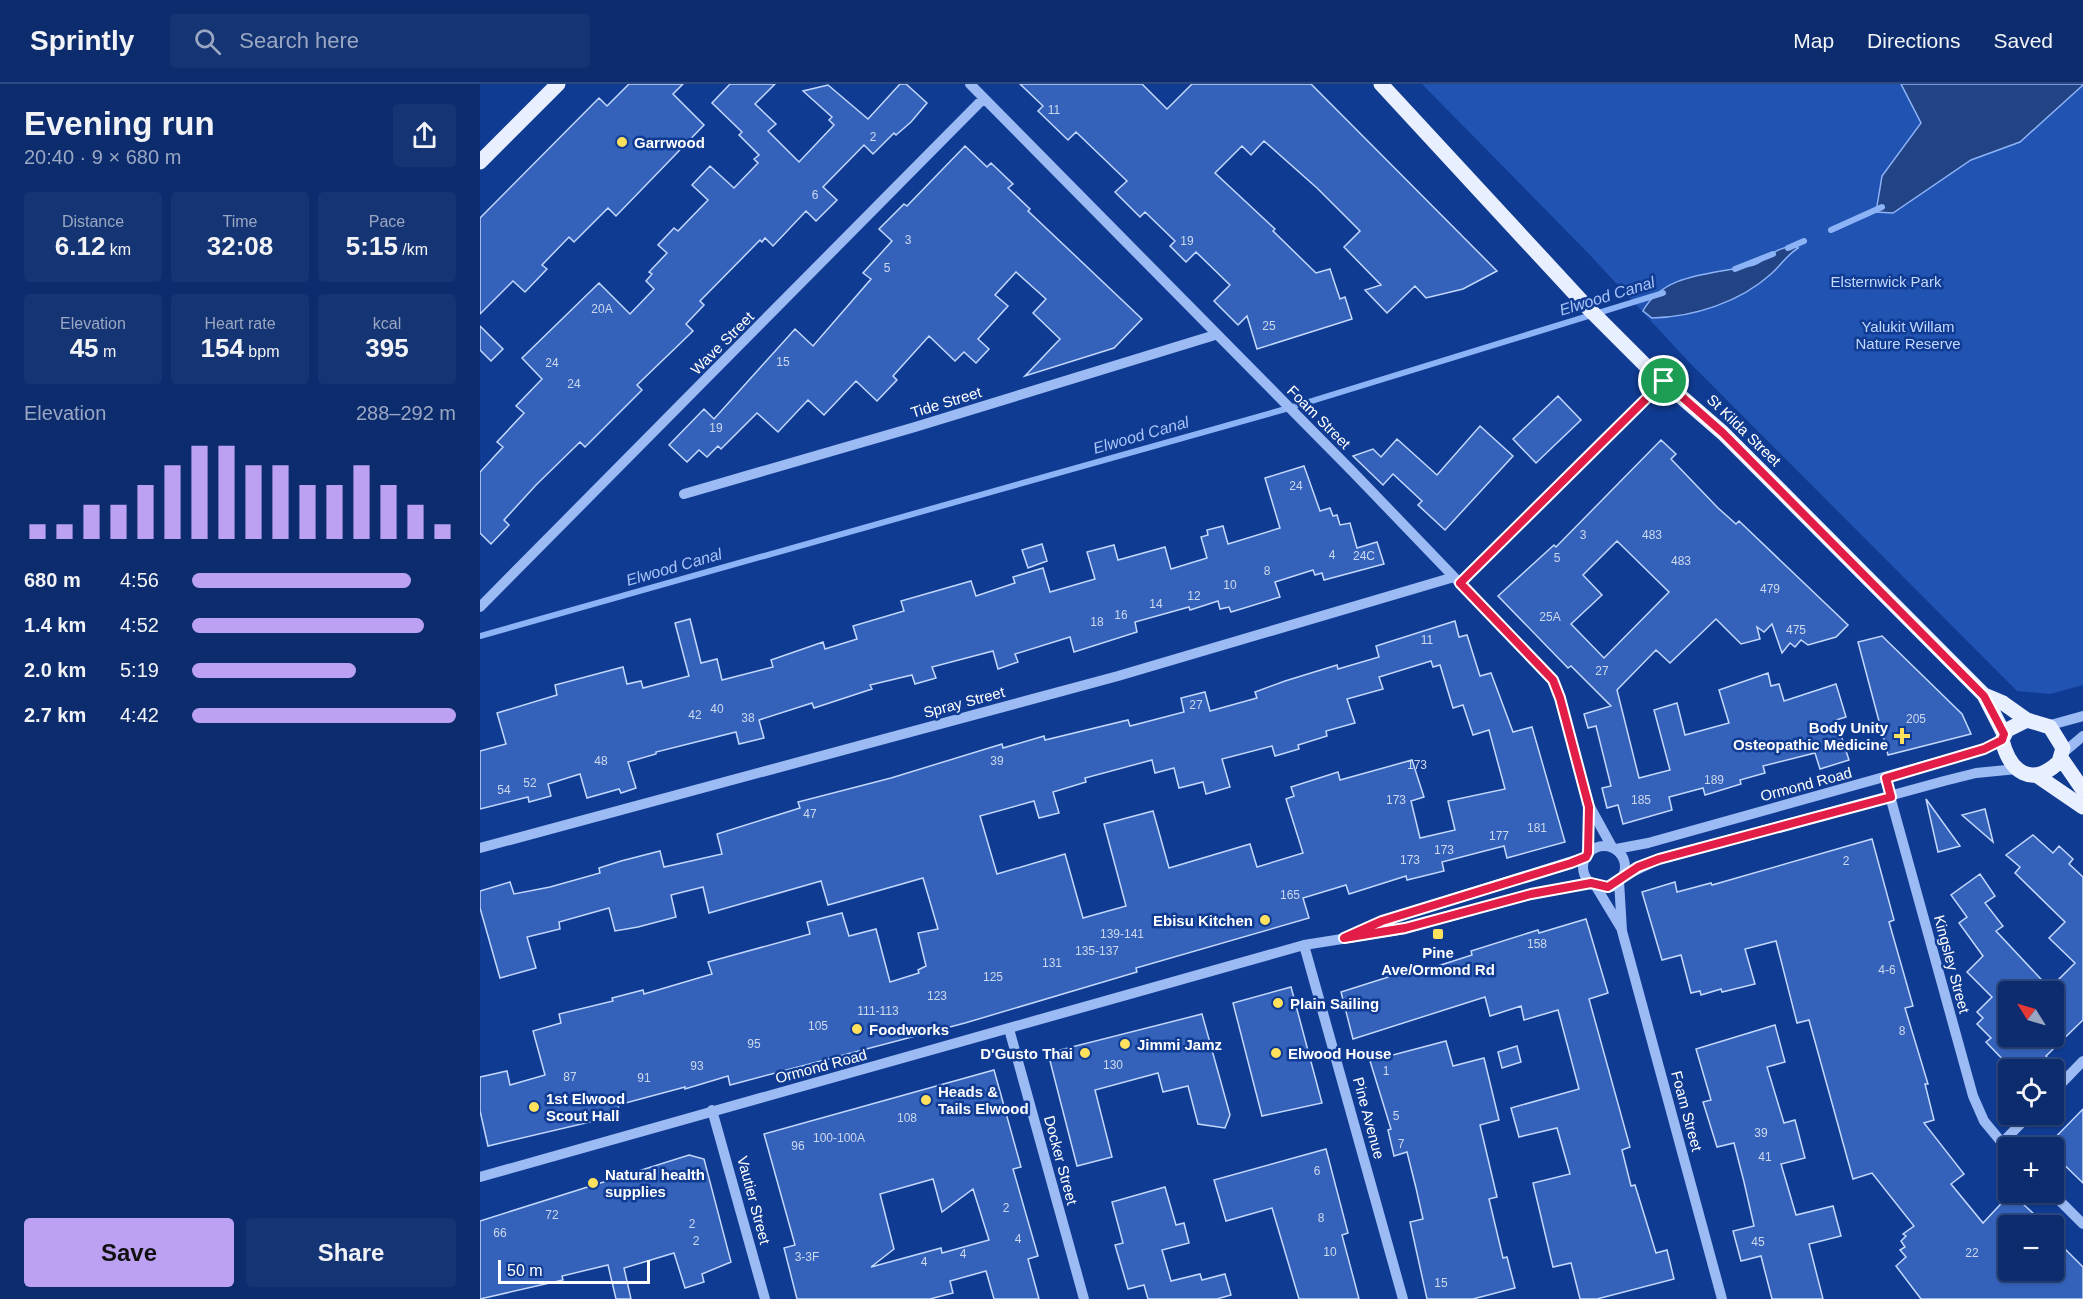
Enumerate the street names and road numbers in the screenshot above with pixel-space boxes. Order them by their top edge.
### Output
street label: Wave Street [687,307,758,378]
street label: Foam Street [1284,382,1355,453]
street label: Tide Street [909,383,984,421]
street label: St Kilda Street [1704,391,1785,470]
street label: Spray Street [922,683,1007,721]
street label: Ormond Road [1758,764,1854,804]
street label: Kingsley Street [1931,913,1973,1016]
street label: Ormond Road [773,1046,869,1086]
street label: Foam Street [1668,1069,1706,1154]
street label: Pine Avenue [1350,1075,1388,1161]
street label: Docker Street [1041,1114,1081,1207]
street label: Vautier Street [734,1154,774,1247]

